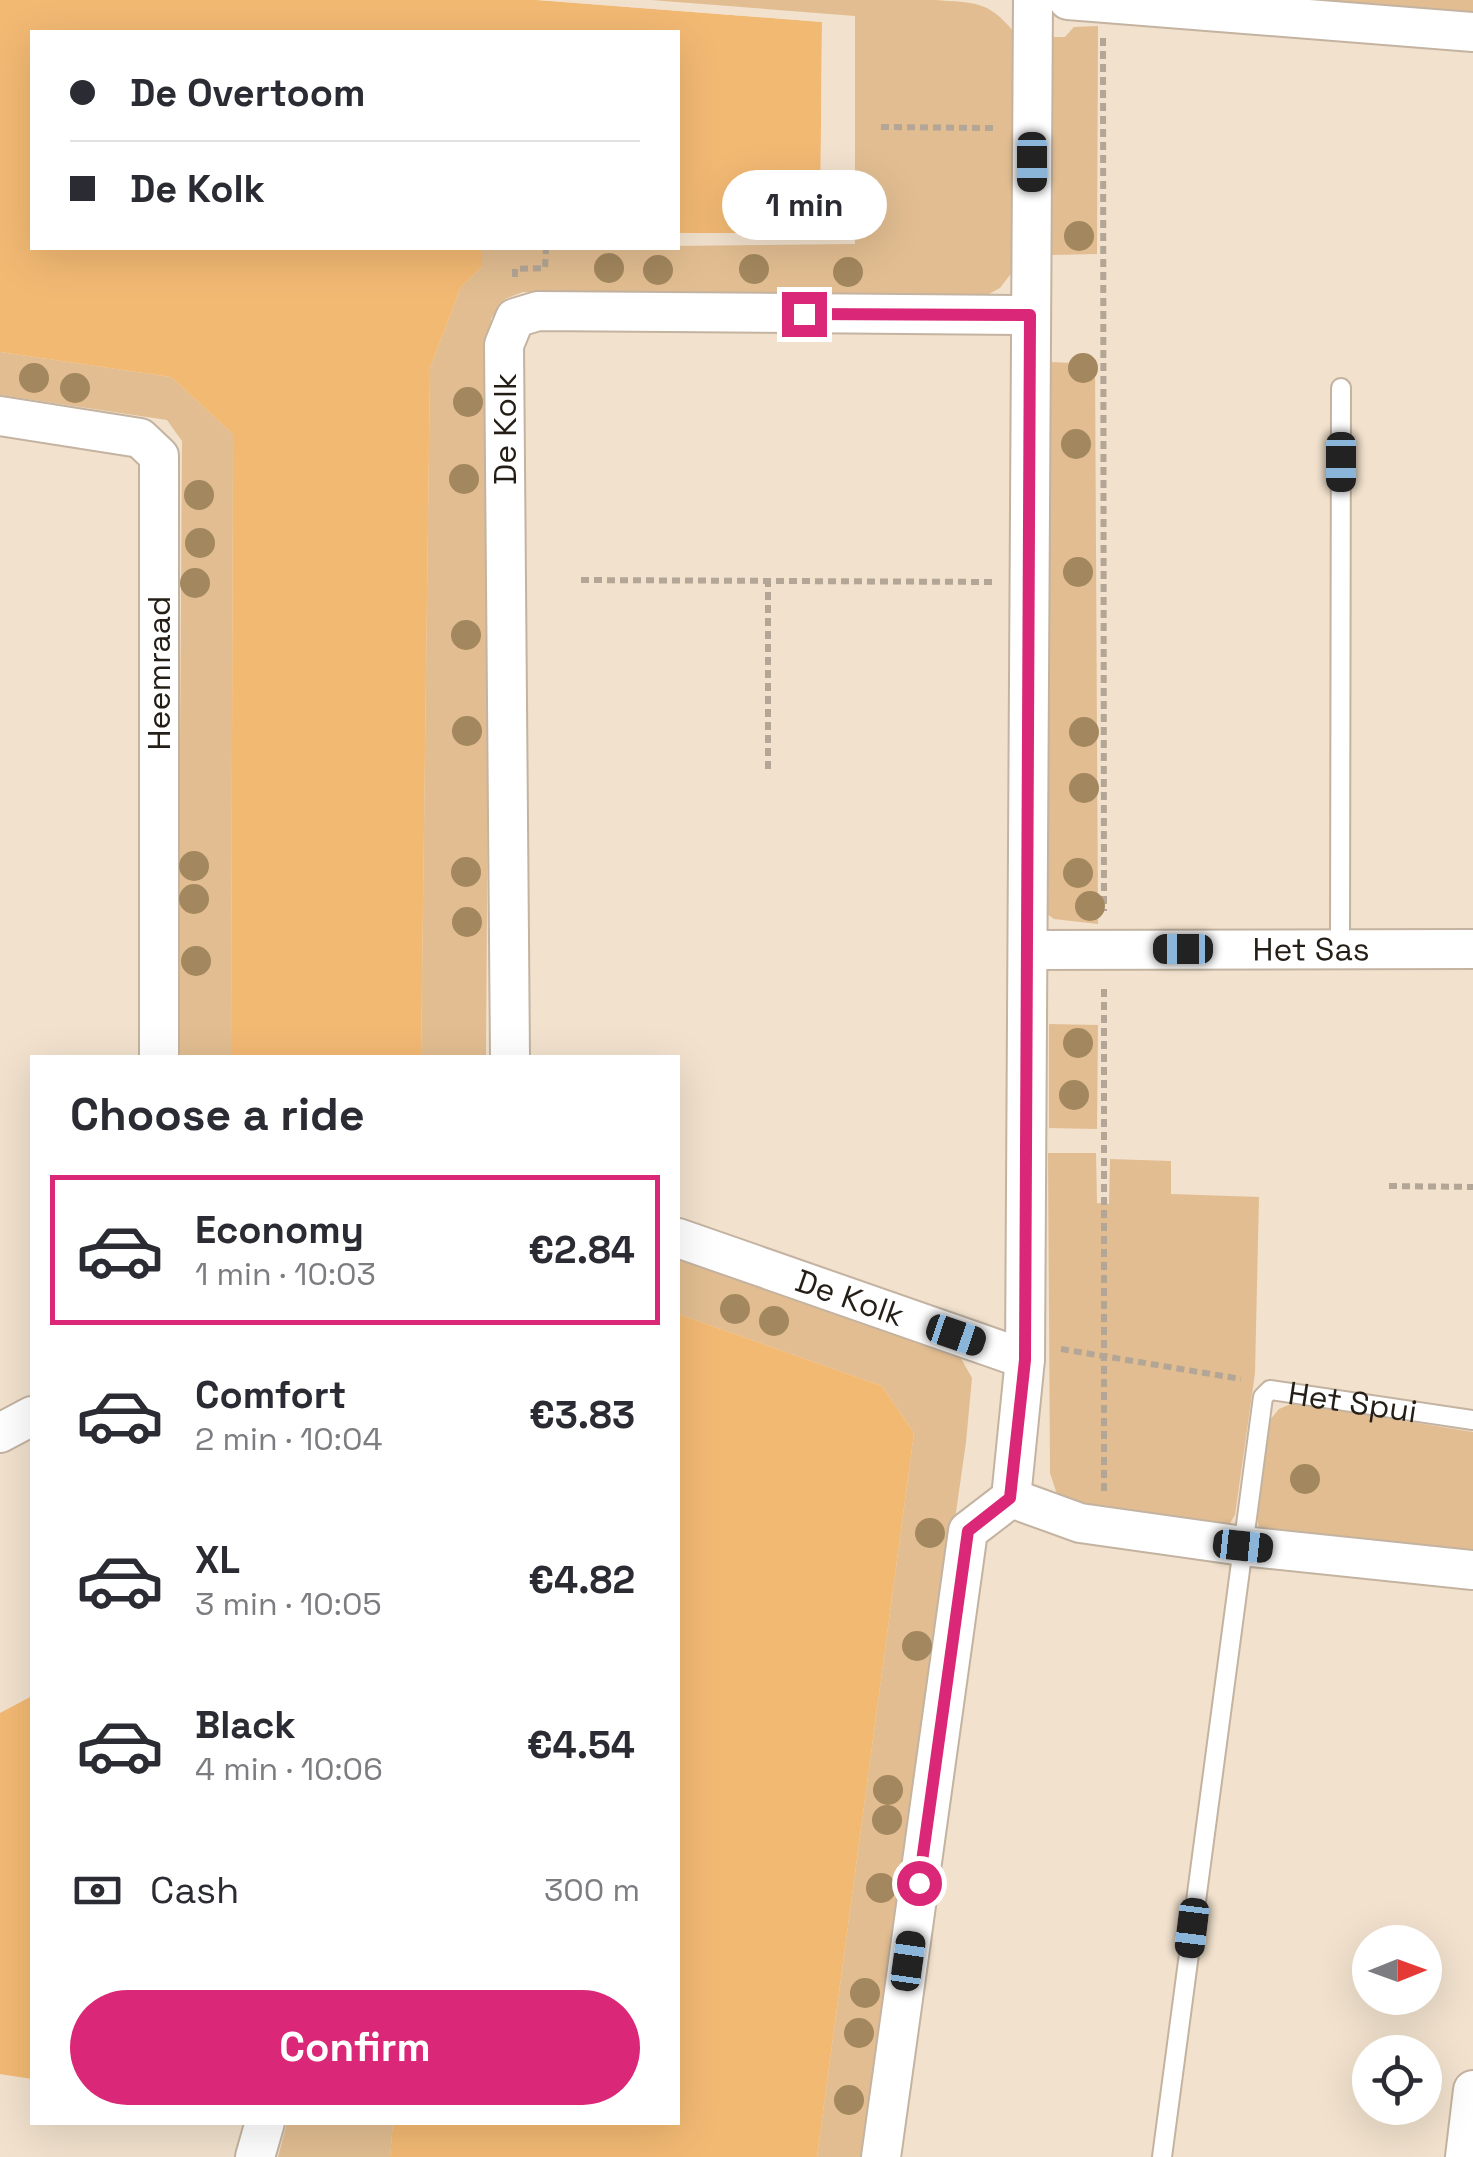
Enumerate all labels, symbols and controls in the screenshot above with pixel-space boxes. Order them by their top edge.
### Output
text: De Overtoom [130,69,365,117]
car [1017,132,1047,192]
text: De Kolk [130,165,265,213]
callout: 1 min [722,169,886,239]
text: 1 min [765,185,844,225]
route end [782,292,827,337]
street label: De Kolk [485,373,525,485]
car [1326,432,1356,492]
street label: Heemraad [139,596,179,750]
street label: Het Sas [1252,929,1370,969]
car [1153,934,1213,964]
text: Choose a ride [70,1086,365,1143]
icon: car [75,1205,165,1295]
text: Economy [195,1206,364,1254]
text: €2.84 [528,1226,635,1274]
text: 1 min · 10:03 [195,1254,376,1294]
street label: De Kolk [790,1261,909,1335]
car [923,1311,989,1359]
icon: car [75,1370,165,1460]
text: Comfort [195,1371,346,1419]
street label: Het Spui [1285,1373,1420,1431]
text: €3.83 [529,1391,635,1439]
text: 2 min · 10:04 [195,1419,382,1459]
car [1212,1528,1274,1564]
icon: car [75,1535,165,1625]
text: XL [195,1536,240,1584]
text: €4.82 [528,1556,635,1604]
text: 3 min · 10:05 [195,1584,382,1624]
icon: car [75,1700,165,1790]
text: Black [195,1701,296,1749]
text: €4.54 [527,1721,635,1769]
text: 4 min · 10:06 [195,1749,383,1789]
route start [897,1861,942,1906]
icon: cash [70,1863,125,1918]
text: Cash [150,1866,239,1914]
text: 300 m [544,1870,640,1910]
car [1173,1896,1211,1960]
north arrow [1352,1925,1442,2015]
map controls [1352,1925,1442,2125]
car [889,1929,927,1993]
button: Confirm [70,1990,640,2105]
button: locate [1352,2035,1442,2125]

